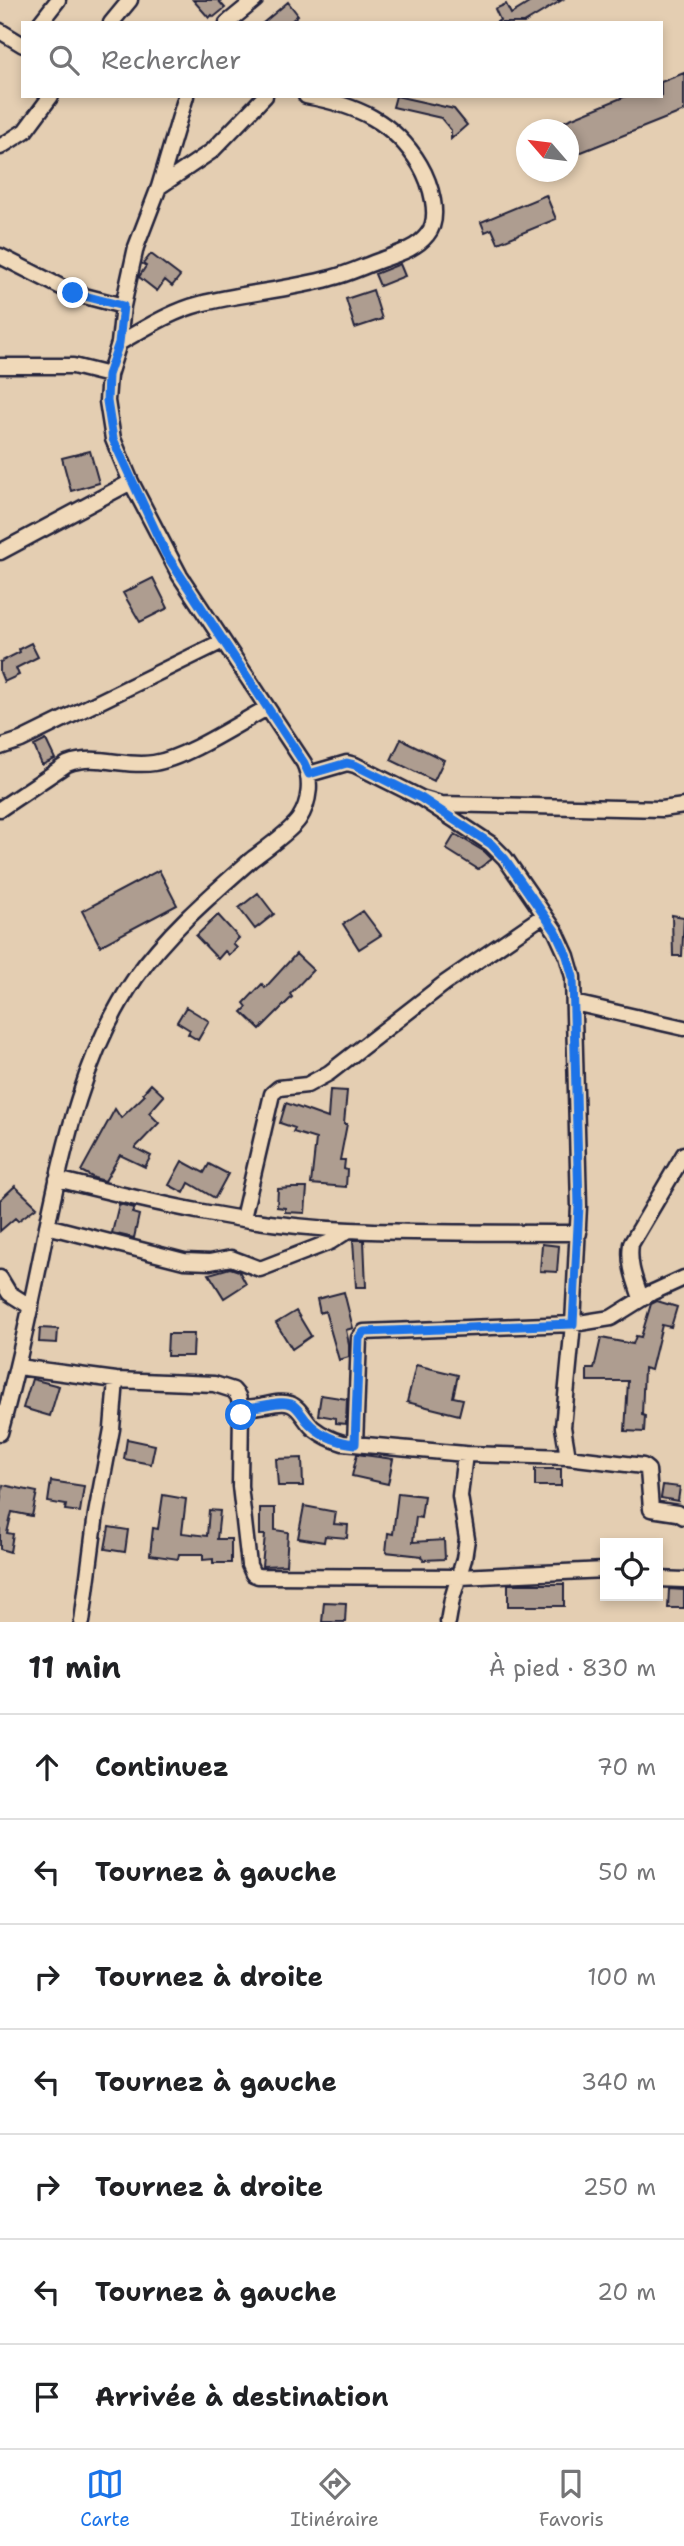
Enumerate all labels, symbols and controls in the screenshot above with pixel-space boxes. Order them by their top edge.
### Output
search box [21,21,663,98]
icon: search [45,41,83,79]
text: Rechercher [101,42,241,77]
north arrow [516,119,579,182]
route end [57,277,88,308]
route start [225,1399,256,1430]
map controls [600,1538,663,1601]
button: locate [600,1538,663,1601]
text: 11 min [28,1647,121,1688]
text: À pied · 830 m [489,1653,656,1683]
icon: ahead [28,1748,66,1786]
text: Continuez [95,1749,229,1784]
text: 70 m [597,1752,656,1782]
icon: left [28,1853,66,1891]
text: Tournez à gauche [95,1854,337,1889]
text: 50 m [598,1857,656,1887]
icon: right [28,1958,66,1996]
text: Tournez à droite [95,1959,323,1994]
text: 100 m [587,1962,656,1992]
icon: left [28,2063,66,2101]
text: Tournez à gauche [95,2064,337,2099]
text: 340 m [581,2067,656,2097]
icon: right [28,2168,66,2206]
text: Tournez à droite [95,2169,323,2204]
text: 250 m [583,2172,656,2202]
icon: left [28,2273,66,2311]
text: Tournez à gauche [95,2274,337,2309]
text: 20 m [597,2277,656,2307]
icon: arrive [28,2378,66,2416]
text: Arrivée à destination [95,2379,389,2414]
tab: Carte [80,2465,130,2532]
tab: Itinéraire [290,2465,379,2532]
tab: Favoris [539,2465,604,2532]

